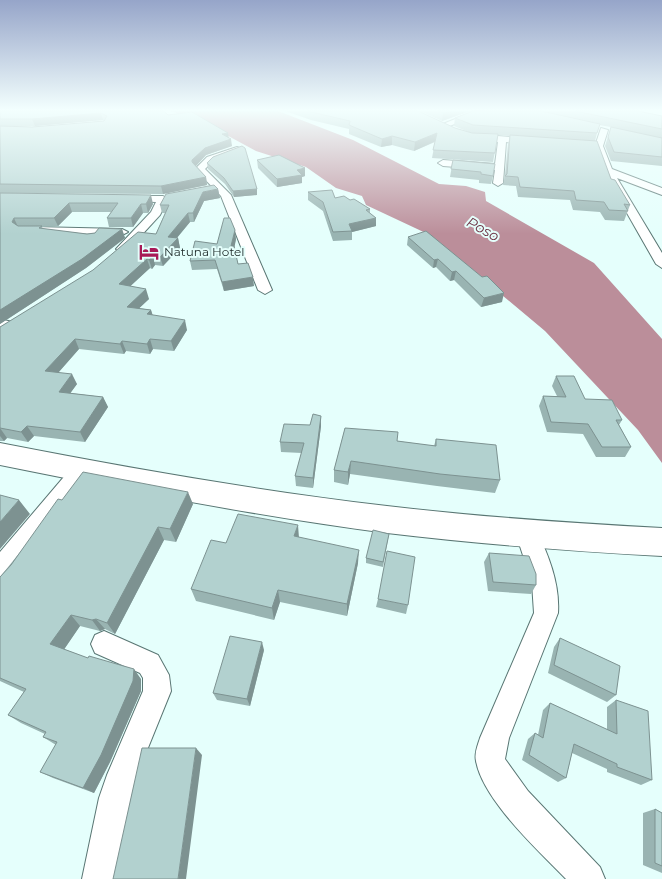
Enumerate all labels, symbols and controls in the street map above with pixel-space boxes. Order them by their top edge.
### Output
water label: Poso [464,213,503,245]
hotel icon: Natuna Hotel [138,241,160,263]
place label: Natuna Hotel [164,244,245,259]

